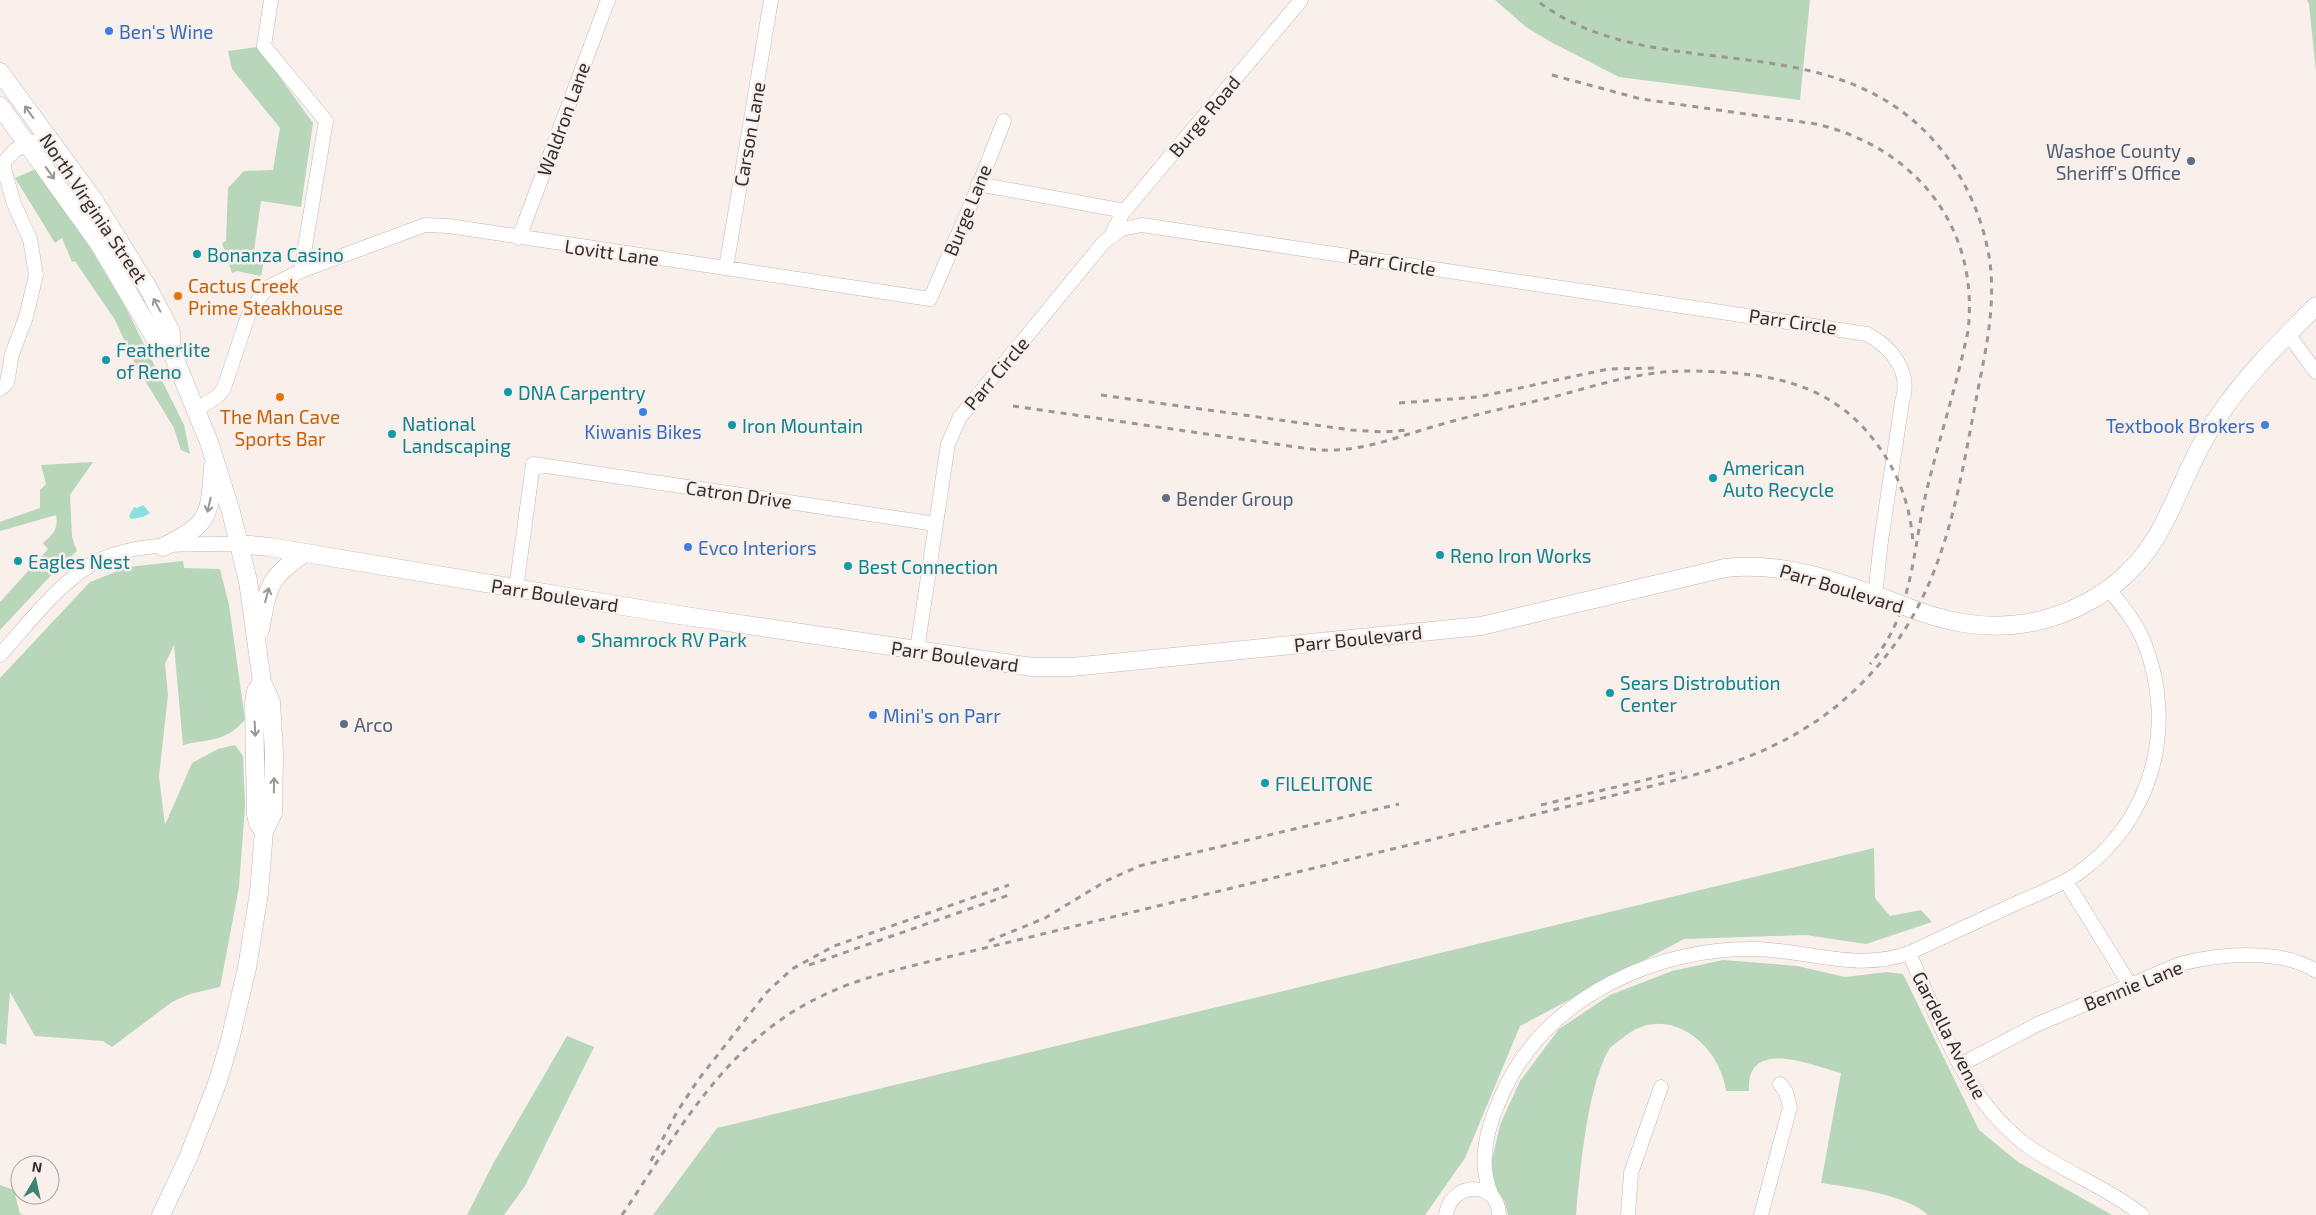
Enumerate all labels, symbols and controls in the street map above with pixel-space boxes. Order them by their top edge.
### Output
place label: Ben's Wine [119,20,213,43]
marker: Ben's Wine [103,25,115,37]
street label: Waldron Lane [532,59,594,179]
street label: Burge Road [1163,71,1245,161]
street label: Carson Lane [728,80,770,188]
one-way arrow [24,105,34,119]
street label: North Virginia Street [35,129,153,287]
place label: Washoe County Sheriff's Office [2046,139,2181,184]
marker: Washoe County Sheriff's Office [2185,155,2197,167]
street label: Burge Lane [938,161,996,259]
one-way arrow [45,166,55,180]
street label: Lovitt Lane [563,234,661,270]
place label: Bonanza Casino [207,243,344,266]
street label: Parr Circle [1346,244,1438,280]
marker: Bonanza Casino [191,248,203,260]
place label: Cactus Creek Prime Steakhouse [188,274,343,319]
marker: Cactus Creek Prime Steakhouse [172,290,184,302]
one-way arrow [152,298,162,313]
street label: Parr Circle [1747,303,1839,339]
street label: Parr Circle [959,332,1033,414]
place label: Featherlite of Reno [116,338,210,383]
marker: Featherlite of Reno [100,354,112,366]
place label: DNA Carpentry [518,381,646,404]
marker: DNA Carpentry [502,386,514,398]
marker: The Man Cave Sports Bar [274,391,286,403]
place label: The Man Cave Sports Bar [220,405,340,450]
marker: Kiwanis Bikes [637,406,649,418]
place label: National Landscaping [402,412,511,457]
place label: Iron Mountain [742,414,863,437]
place label: Textbook Brokers [2106,414,2255,437]
marker: Iron Mountain [726,419,738,431]
marker: Textbook Brokers [2259,419,2271,431]
place label: Kiwanis Bikes [584,420,702,443]
marker: National Landscaping [386,428,398,440]
place label: American Auto Recycle [1723,456,1834,501]
marker: American Auto Recycle [1707,472,1719,484]
street label: Catron Drive [684,475,794,513]
place label: Bender Group [1176,487,1294,510]
marker: Bender Group [1160,492,1172,504]
one-way arrow [204,496,213,512]
place label: Evco Interiors [698,536,817,559]
marker: Evco Interiors [682,541,694,553]
place label: Reno Iron Works [1450,544,1592,567]
marker: Reno Iron Works [1434,549,1446,561]
place label: Eagles Nest [28,550,130,573]
marker: Eagles Nest [12,555,24,567]
place label: Best Connection [858,555,998,578]
street label: Parr Boulevard [1777,558,1907,618]
marker: Best Connection [842,560,854,572]
street label: Parr Boulevard [490,574,620,616]
one-way arrow [263,588,273,604]
street label: Parr Boulevard [1293,620,1423,656]
place label: Shamrock RV Park [591,628,747,651]
marker: Shamrock RV Park [575,633,587,645]
street label: Parr Boulevard [890,636,1020,676]
place label: Sears Distrobution Center [1620,671,1781,716]
marker: Sears Distrobution Center [1604,687,1616,699]
place label: Mini's on Parr [883,704,1001,727]
marker: Mini's on Parr [867,709,879,721]
place label: Arco [354,713,393,736]
marker: Arco [338,718,350,730]
one-way arrow [250,720,260,737]
place label: FILELITONE [1275,772,1373,795]
one-way arrow [269,777,278,793]
marker: FILELITONE [1259,777,1271,789]
street label: Bennie Lane [2080,955,2186,1015]
street label: Gardella Avenue [1908,967,1992,1103]
north arrow [10,1155,60,1205]
text: N [31,1157,43,1176]

